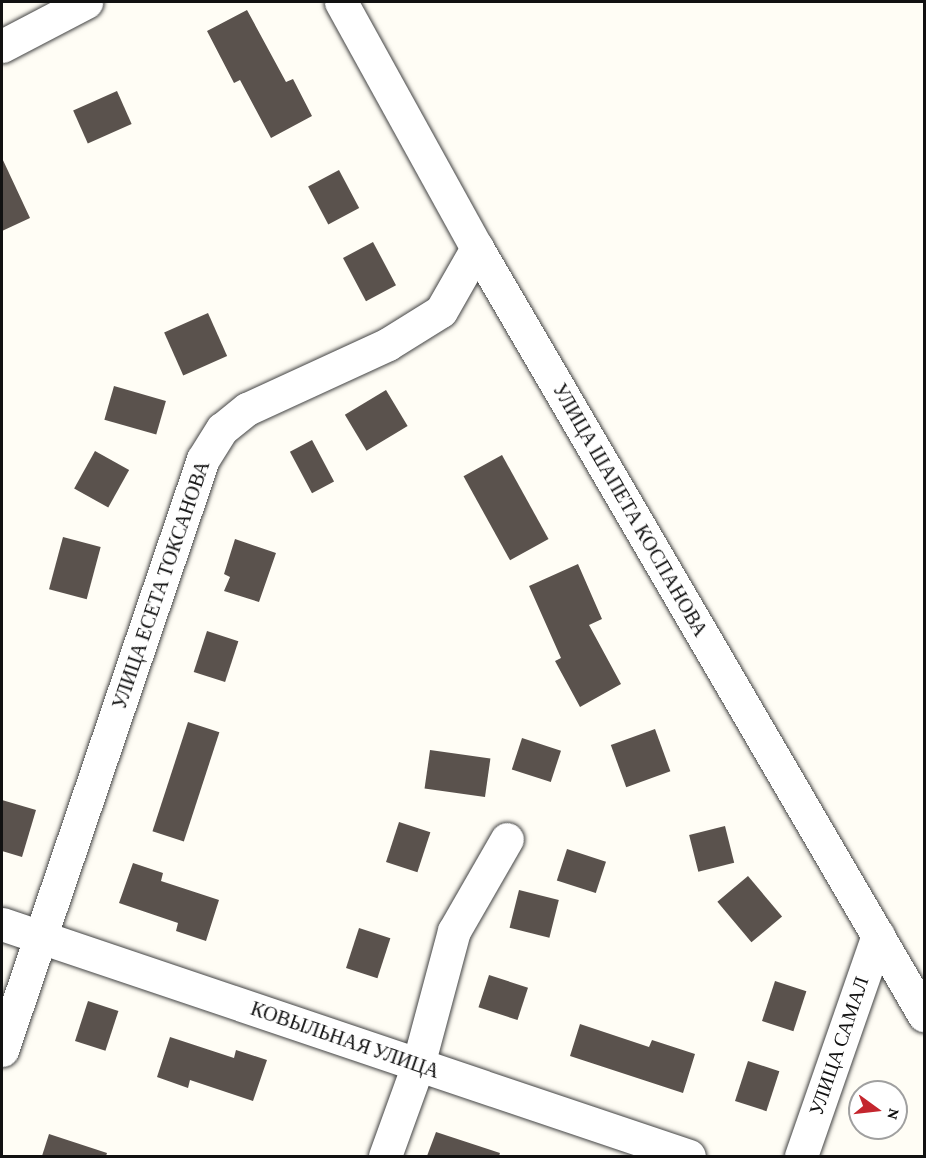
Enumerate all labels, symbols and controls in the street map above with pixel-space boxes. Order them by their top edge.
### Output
street label: УЛИЦА ШАПЕТА КОСПАНОВА [548,379,712,641]
street label: УЛИЦА ЕСЕТА ТОКСАНОВА [107,458,215,712]
street label: УЛИЦА САМАЛ [804,973,874,1119]
street label: КОВЫЛЬНАЯ УЛИЦА [248,996,442,1084]
north arrow [848,1080,908,1140]
text: N [884,1107,904,1122]

